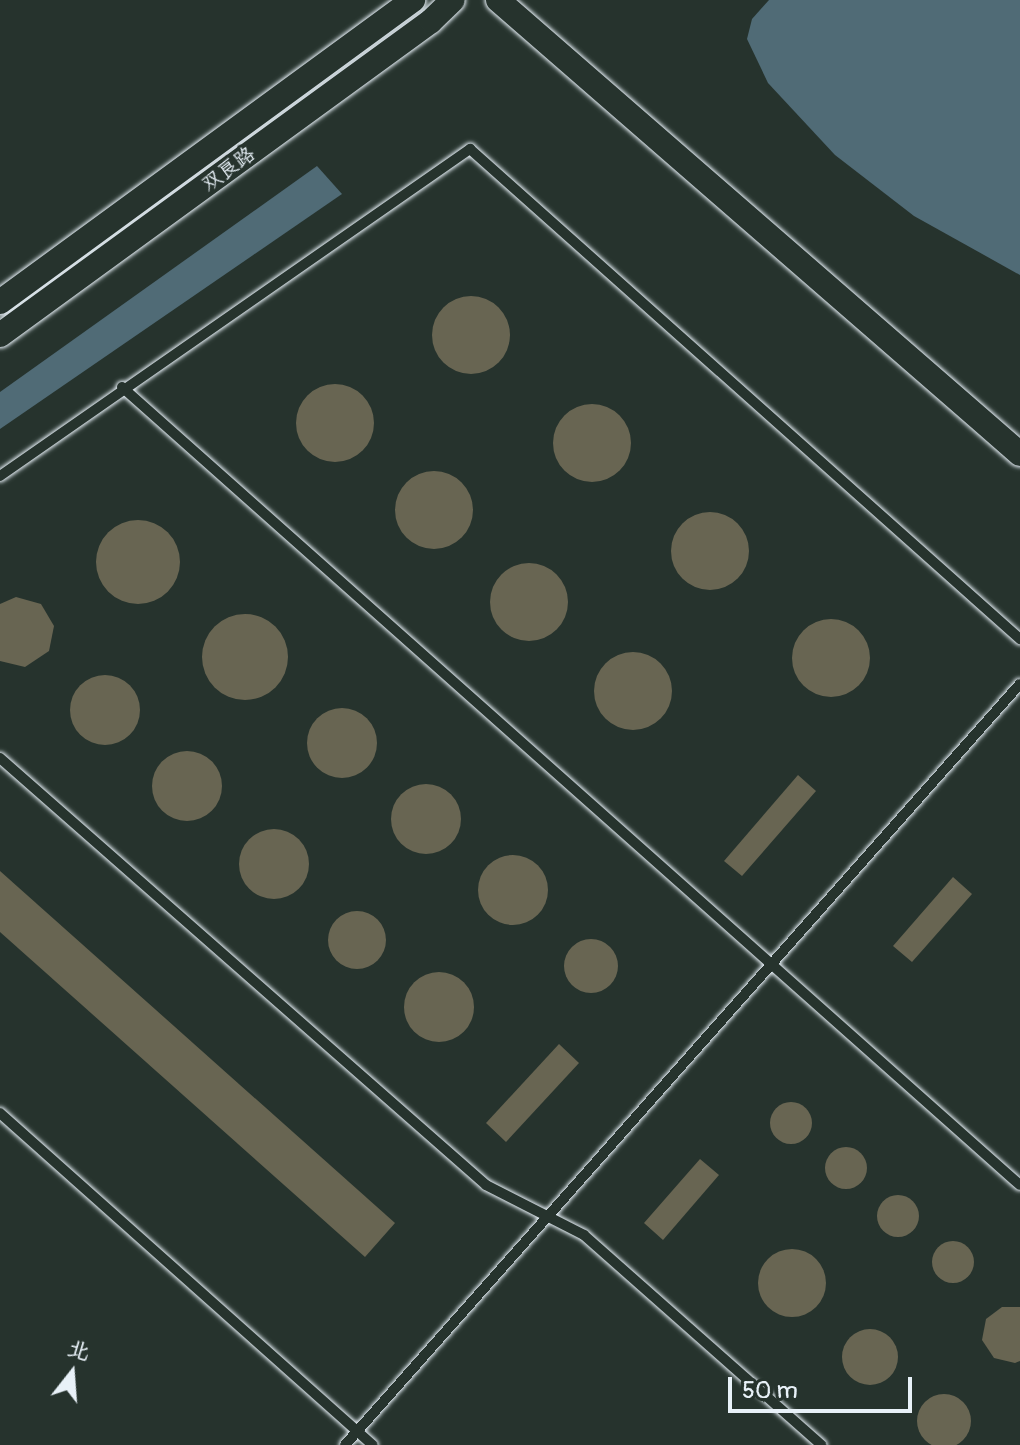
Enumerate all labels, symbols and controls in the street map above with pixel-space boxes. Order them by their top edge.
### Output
street label: 双良路 [197,142,259,196]
north arrow [32,1333,112,1413]
text: 北 [64,1333,94,1367]
scale bar [732,1361,916,1411]
text: 50 m [742,1376,798,1405]

